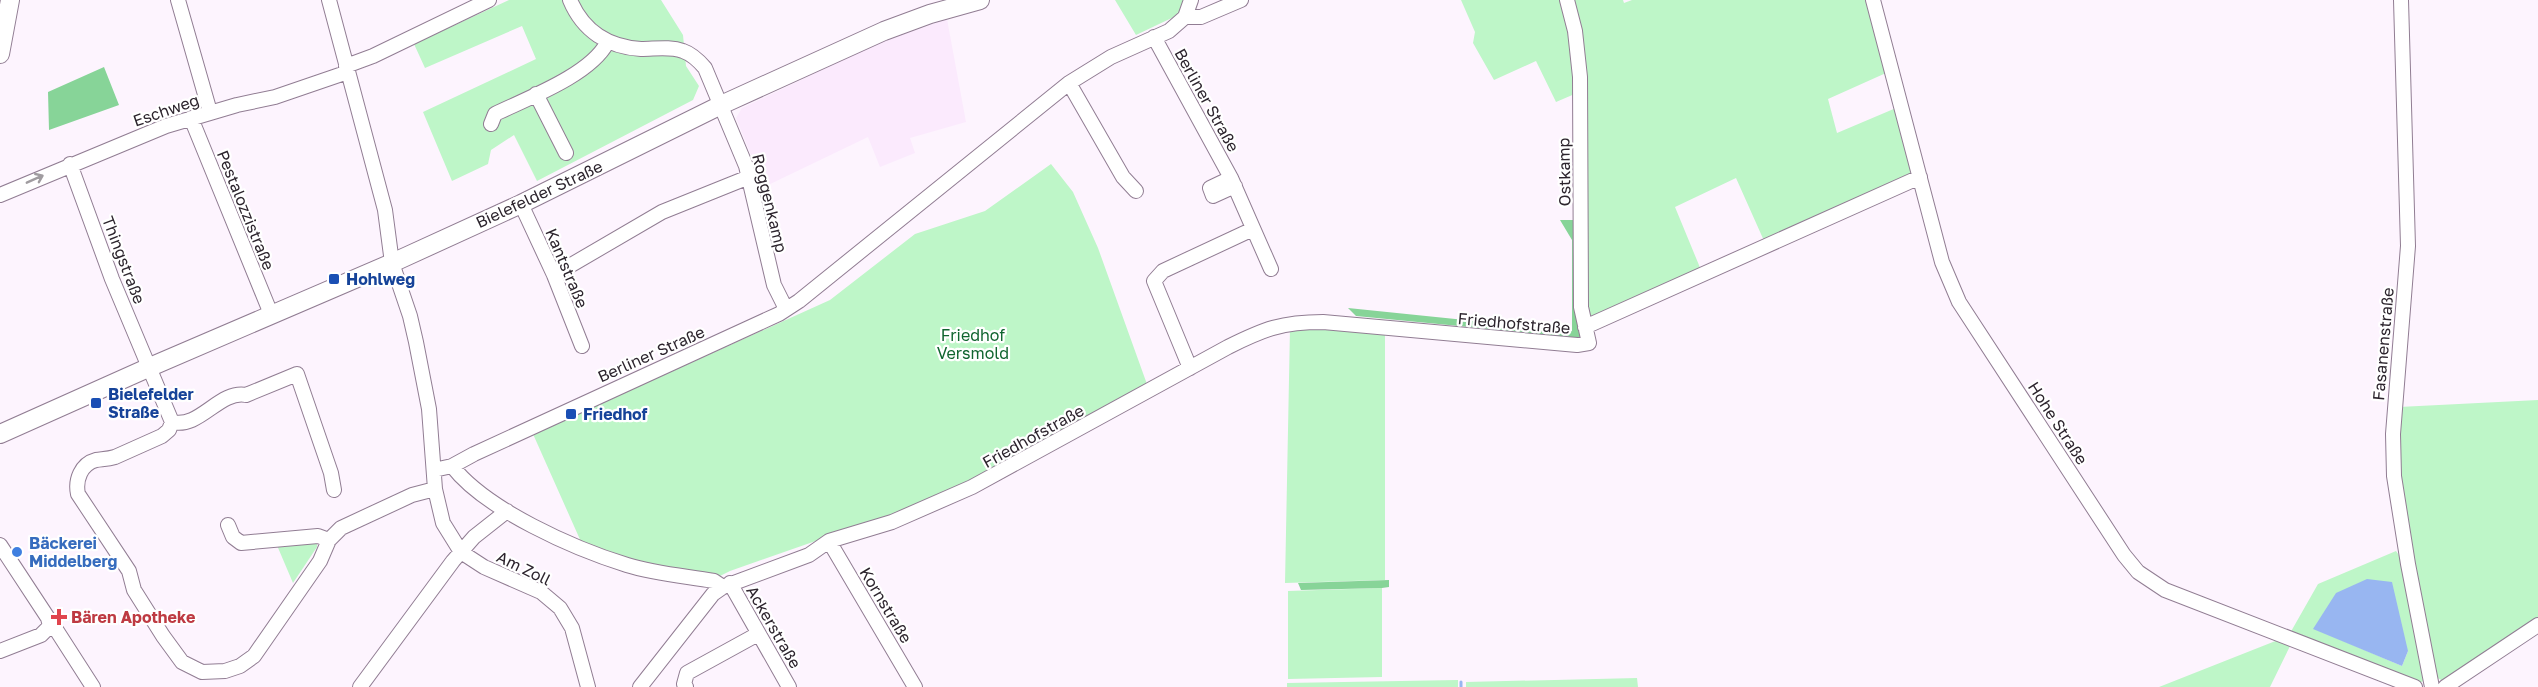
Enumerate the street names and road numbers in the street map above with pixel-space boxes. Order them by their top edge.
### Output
street label: Berliner Straße [1170,45,1244,155]
street label: Eschweg [130,89,202,131]
street label: Ostkamp [1553,137,1575,206]
street label: Pestalozzistraße [213,147,279,273]
street label: Roggenkamp [748,152,792,255]
street label: Bielefelder Straße [472,156,606,232]
street label: Thingstraße [98,213,150,307]
street label: Kantstraße [541,225,593,311]
street label: Fasanenstraße [2368,287,2398,401]
street label: Friedhofstraße [1457,308,1571,338]
street label: Berliner Straße [594,321,708,387]
street label: Hohe Straße [2024,378,2092,468]
street label: Friedhofstraße [979,400,1087,472]
street label: Am Zoll [494,546,554,590]
street label: Kornstraße [856,563,916,647]
street label: Ackerstraße [742,582,806,672]

